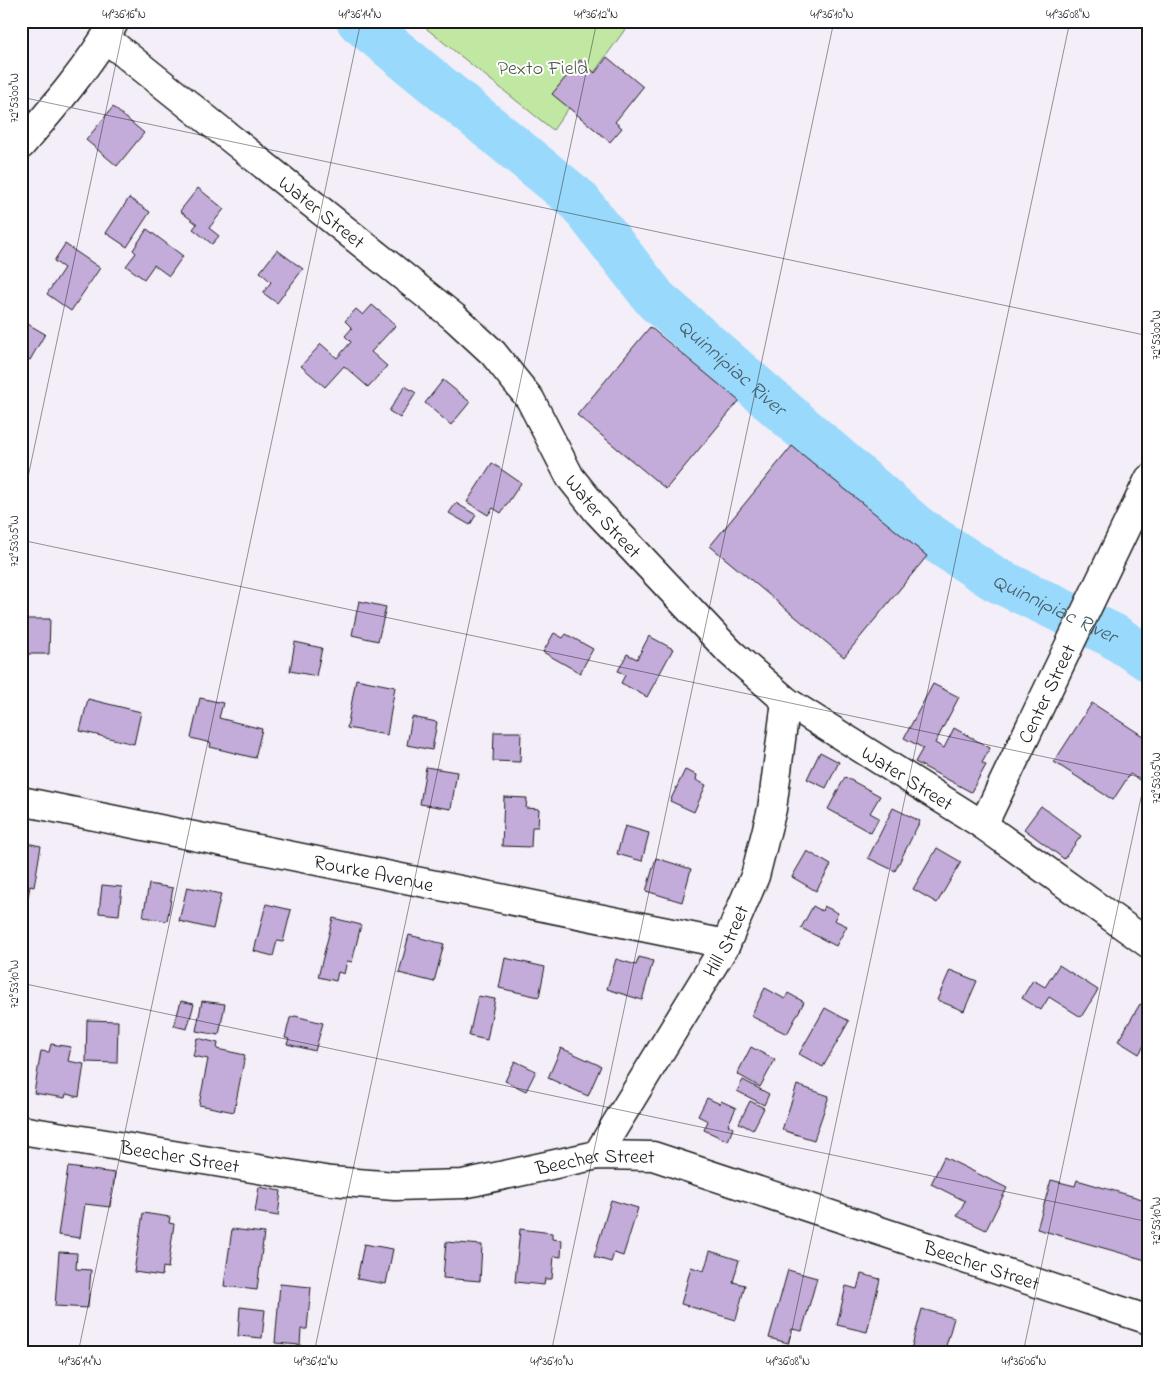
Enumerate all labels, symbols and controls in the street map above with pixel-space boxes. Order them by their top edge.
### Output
text: 41°36'16"N [102,6,146,24]
text: 41°36'14"N [338,6,382,24]
text: 41°36'12"N [574,6,618,24]
text: 41°36'10"N [810,6,854,24]
text: 41°36'08"N [1046,6,1090,24]
park label: Pexto Field [498,55,588,84]
text: 72°53'00"W [6,73,24,123]
street label: Water Street [271,170,370,257]
text: 72°53'00"W [1148,310,1166,360]
water label: Quinnipiac River [670,312,794,425]
street label: Water Street [556,469,647,566]
text: 72°53'05"W [6,515,24,567]
water label: Quinnipiac River [987,567,1125,653]
street label: Center Street [1012,640,1085,749]
street label: Water Street [855,740,958,820]
text: 72°53'05"W [1148,752,1166,804]
street label: Rourke Avenue [311,849,436,901]
street label: Hill Street [697,901,758,984]
text: 72°53'10"W [6,960,24,1008]
street label: Beecher Street [117,1134,241,1183]
street label: Beecher Street [532,1143,655,1185]
text: 72°53'10"W [1148,1197,1166,1245]
street label: Beecher Street [919,1234,1043,1300]
text: 41°36'14"N [58,1353,102,1371]
text: 41°36'12"N [294,1353,338,1371]
text: 41°36'10"N [530,1353,574,1371]
text: 41°36'08"N [766,1353,810,1371]
text: 41°36'06"N [1002,1353,1046,1371]

